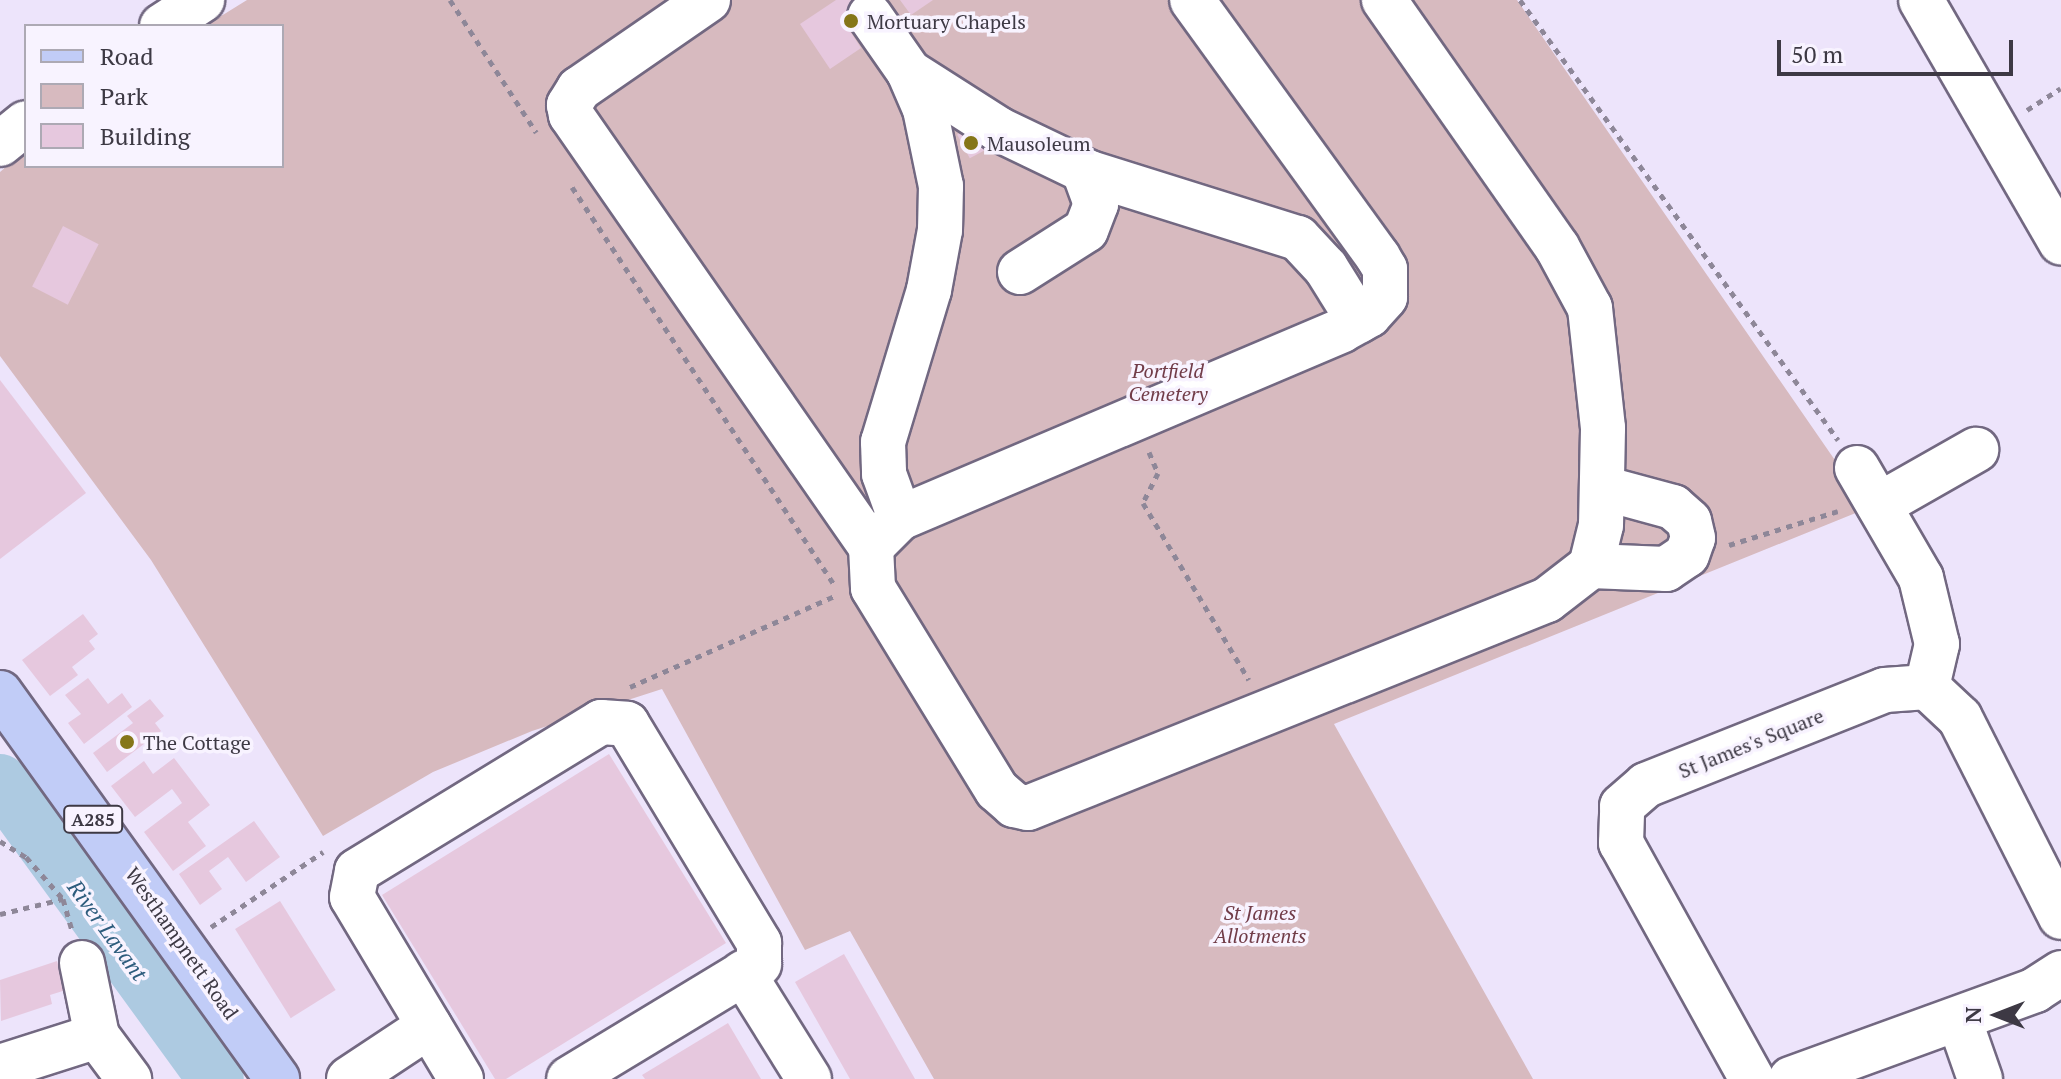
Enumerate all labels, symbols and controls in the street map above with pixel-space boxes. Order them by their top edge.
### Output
place label: Mortuary Chapels [867,9,1026,33]
marker: Mortuary Chapels [842,12,860,30]
legend [24,24,284,168]
scale bar [1781,24,2017,74]
text: 50 m [1791,38,1843,70]
text: Road [100,40,154,72]
text: Park [100,80,148,112]
text: Building [100,120,190,152]
place label: Mausoleum [987,131,1090,155]
marker: Mausoleum [962,134,980,152]
park label: Portfield Cemetery [1128,358,1208,405]
street label: St James's Square [1675,703,1827,783]
place label: The Cottage [143,730,251,754]
marker: The Cottage [118,733,136,751]
road number: A285 [63,805,123,833]
street label: Westhampnett Road [120,862,244,1024]
water label: River Lavant [63,875,153,985]
park label: St James Allotments [1214,901,1306,948]
north arrow [1957,975,2037,1055]
text: N [1958,1007,1987,1023]

